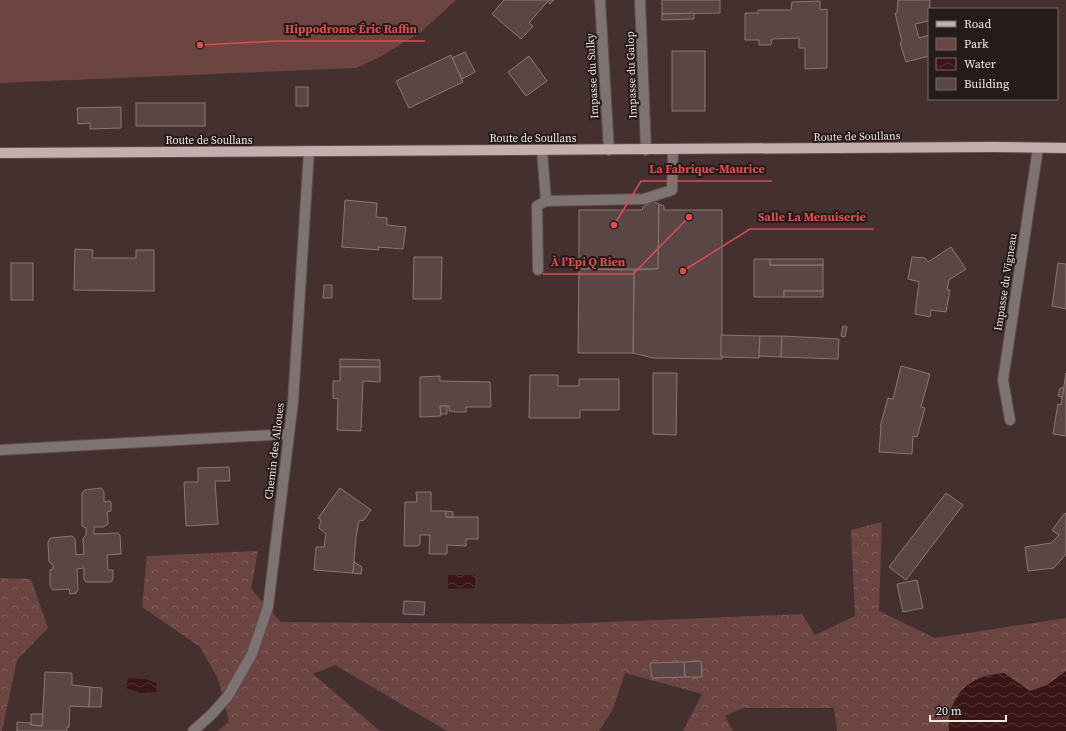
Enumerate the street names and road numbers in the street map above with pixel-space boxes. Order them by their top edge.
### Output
street label: Impasse du Galop [622,31,641,119]
street label: Impasse du Sulky [583,33,602,119]
street label: Route de Soullans [813,128,901,145]
street label: Route de Soullans [490,131,577,146]
street label: Route de Soullans [166,133,253,148]
street label: Impasse du Vigneau [990,232,1021,332]
street label: Chemin des Alloues [261,402,288,500]

